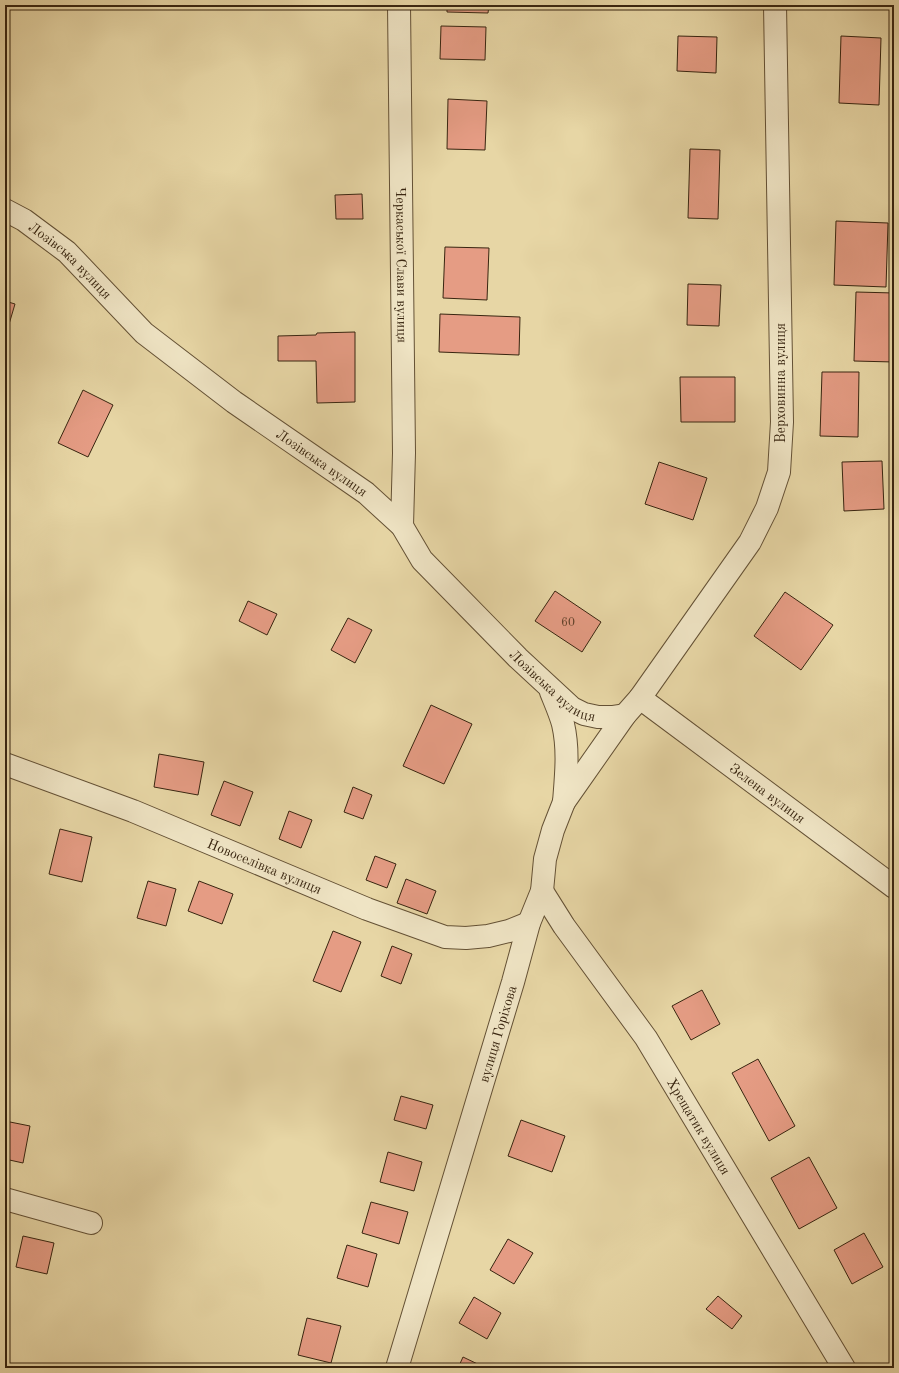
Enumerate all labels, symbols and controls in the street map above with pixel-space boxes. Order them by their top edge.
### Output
street label: Черкаської Слави вулиця [393,187,409,343]
street label: Лозівська вулиця [26,220,114,302]
street label: Верховинна вулиця [774,323,788,443]
street label: Лозівська вулиця [273,427,369,500]
house number: 60 [561,617,575,629]
street label: Лозівська вулиця [506,648,597,724]
street label: Зелена вулиця [727,761,807,826]
street label: Новоселівка вулиця [205,837,323,897]
street label: вулиця Горіхова [477,984,520,1084]
street label: Хрещатик вулиця [664,1076,732,1177]

